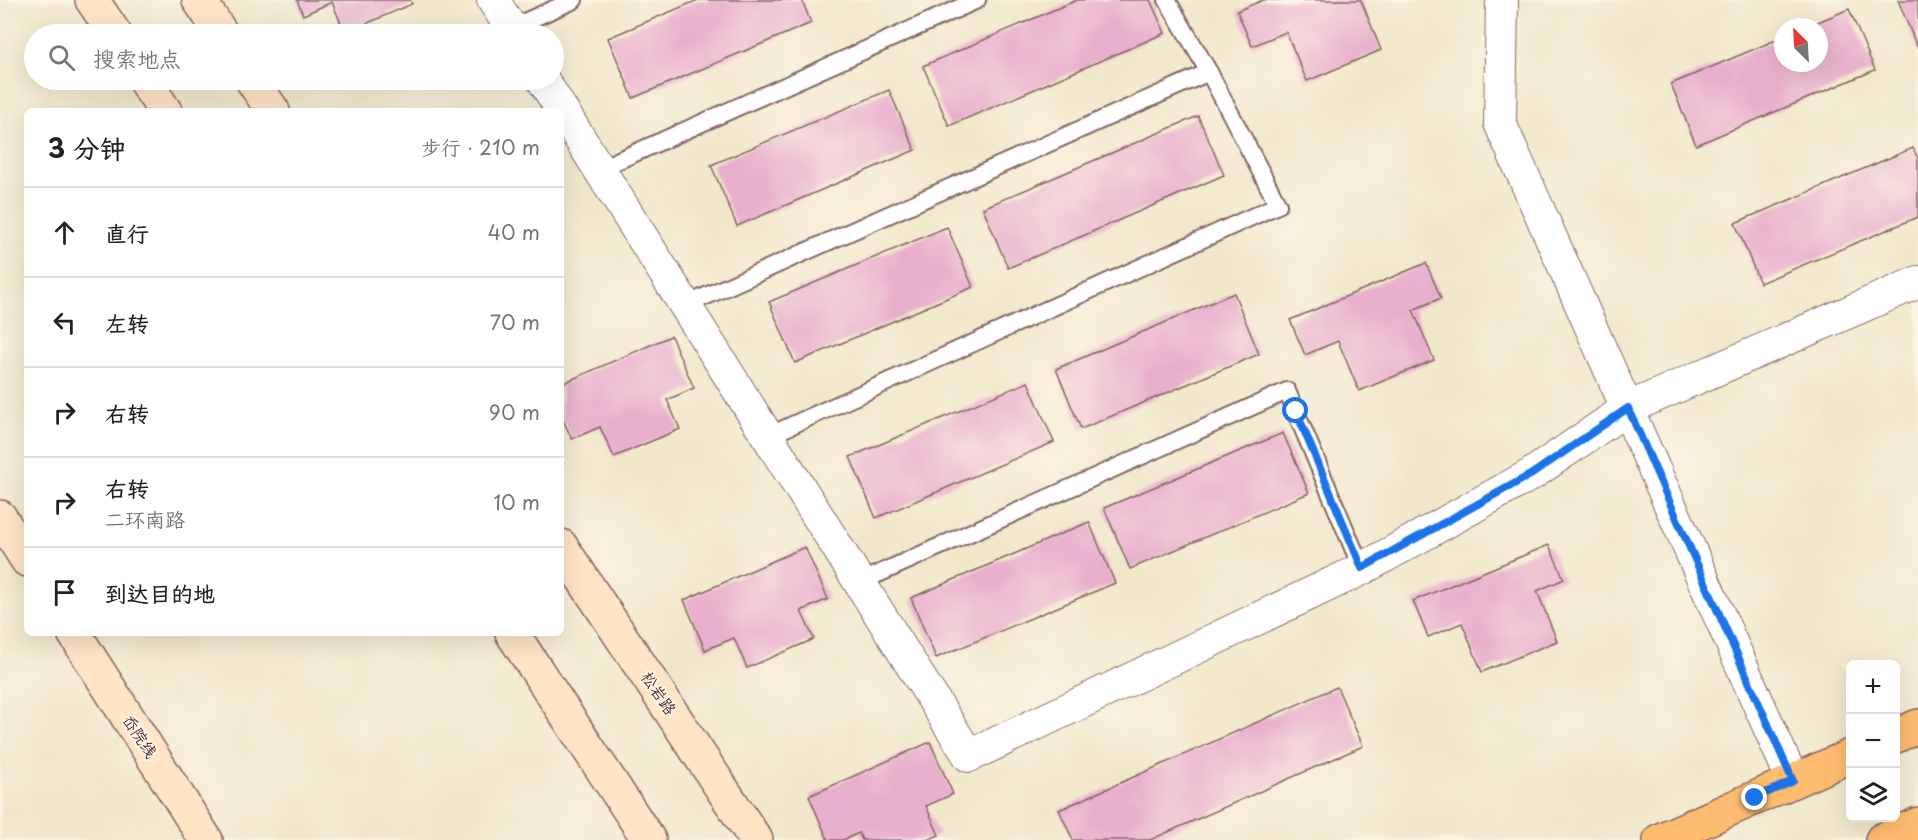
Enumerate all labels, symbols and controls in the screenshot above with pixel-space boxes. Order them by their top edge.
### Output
north arrow [1774,18,1828,72]
search box [24,24,564,90]
icon: search [45,41,78,74]
text: 搜索地点 [93,41,181,74]
text: 3 分钟 [48,128,125,167]
text: 步行 · 210 m [421,132,540,162]
icon: ahead [48,216,81,249]
text: 直行 [105,216,149,249]
text: 40 m [488,217,540,247]
icon: left [48,306,81,339]
text: 左转 [105,306,149,339]
text: 70 m [490,307,540,337]
icon: right [48,396,81,429]
text: 右转 [105,396,149,429]
text: 90 m [489,397,540,427]
route start [1282,397,1308,423]
text: 右转 [105,471,149,504]
icon: right [48,486,81,519]
text: 10 m [493,487,540,517]
text: 二环南路 [105,504,185,534]
icon: arrive [48,576,81,609]
text: 到达目的地 [105,576,215,609]
map controls [1846,660,1900,822]
button: + [1846,660,1900,714]
street label: 松岩路 [636,666,683,719]
street label: 岙院线 [118,709,164,762]
button: − [1846,714,1900,768]
button: layers [1846,768,1900,822]
route end [1741,784,1767,810]

